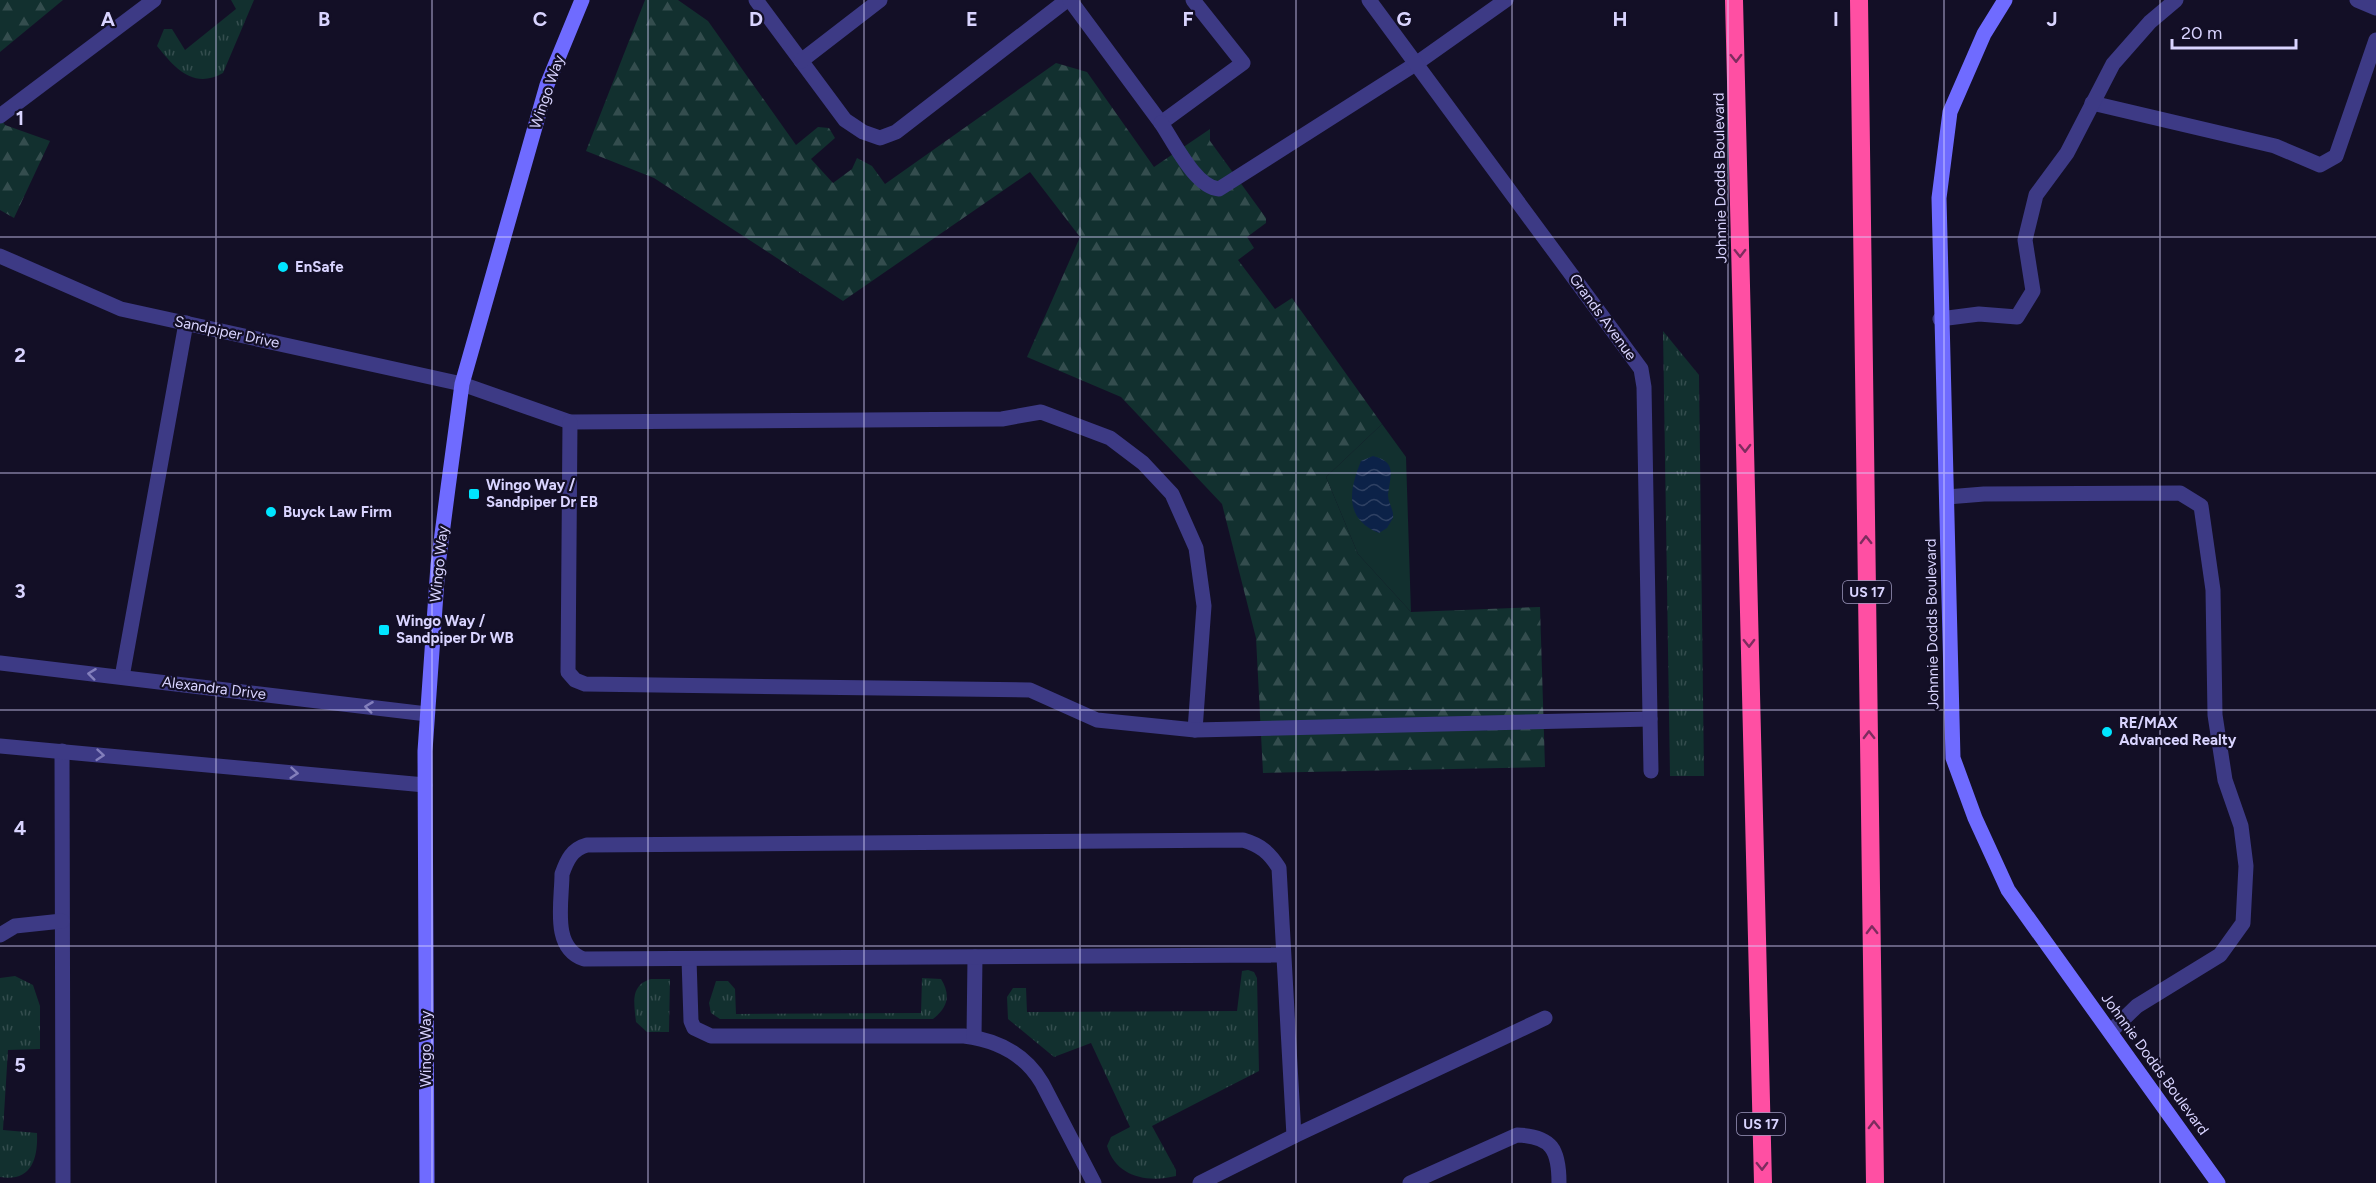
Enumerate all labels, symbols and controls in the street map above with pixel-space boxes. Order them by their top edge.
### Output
text: A [101,7,116,31]
text: B [318,7,330,31]
text: C [533,7,547,31]
text: D [749,7,763,31]
text: E [966,7,978,31]
text: F [1182,7,1194,31]
text: G [1397,7,1412,31]
text: H [1613,7,1628,31]
text: I [1833,7,1839,31]
text: J [2046,7,2058,31]
scale bar [2172,12,2296,50]
text: 20 m [2181,22,2222,44]
street label: Wingo Way [526,53,568,131]
one-way arrow [1729,54,1742,63]
street label: Johnnie Dodds Boulevard [1710,92,1730,264]
text: 1 [16,106,24,130]
one-way arrow [1734,249,1746,258]
place label: EnSafe [295,258,344,276]
marker: EnSafe [276,260,290,274]
street label: Grands Avenue [1566,270,1640,364]
street label: Sandpiper Drive [173,312,281,352]
text: 2 [14,343,26,367]
one-way arrow [1739,444,1751,453]
place label: Wingo Way / Sandpiper Dr EB [486,476,598,511]
marker: Wingo Way / Sandpiper Dr EB [467,487,481,501]
place label: Buyck Law Firm [283,503,392,521]
marker: Buyck Law Firm [264,505,278,519]
street label: Wingo Way [426,525,452,603]
one-way arrow [1860,535,1872,544]
street label: Johnnie Dodds Boulevard [1922,538,1942,710]
text: 3 [14,579,26,603]
road number: US 17 [1843,581,1891,603]
place label: Wingo Way / Sandpiper Dr WB [396,612,514,647]
marker: Wingo Way / Sandpiper Dr WB [377,623,391,637]
one-way arrow [1743,639,1756,648]
one-way arrow [87,668,97,681]
street label: Alexandra Drive [161,673,267,703]
one-way arrow [364,701,374,714]
place label: RE/MAX Advanced Realty [2119,714,2237,749]
marker: RE/MAX Advanced Realty [2100,725,2114,739]
one-way arrow [1863,730,1875,739]
one-way arrow [96,748,105,761]
one-way arrow [290,766,299,779]
text: 4 [14,816,27,840]
one-way arrow [1865,925,1878,934]
street label: Johnnie Dodds Boulevard [2097,990,2213,1138]
street label: Wingo Way [417,1011,435,1087]
text: 5 [14,1053,26,1077]
road number: US 17 [1737,1113,1785,1135]
one-way arrow [1868,1120,1880,1129]
one-way arrow [1756,1161,1769,1170]

